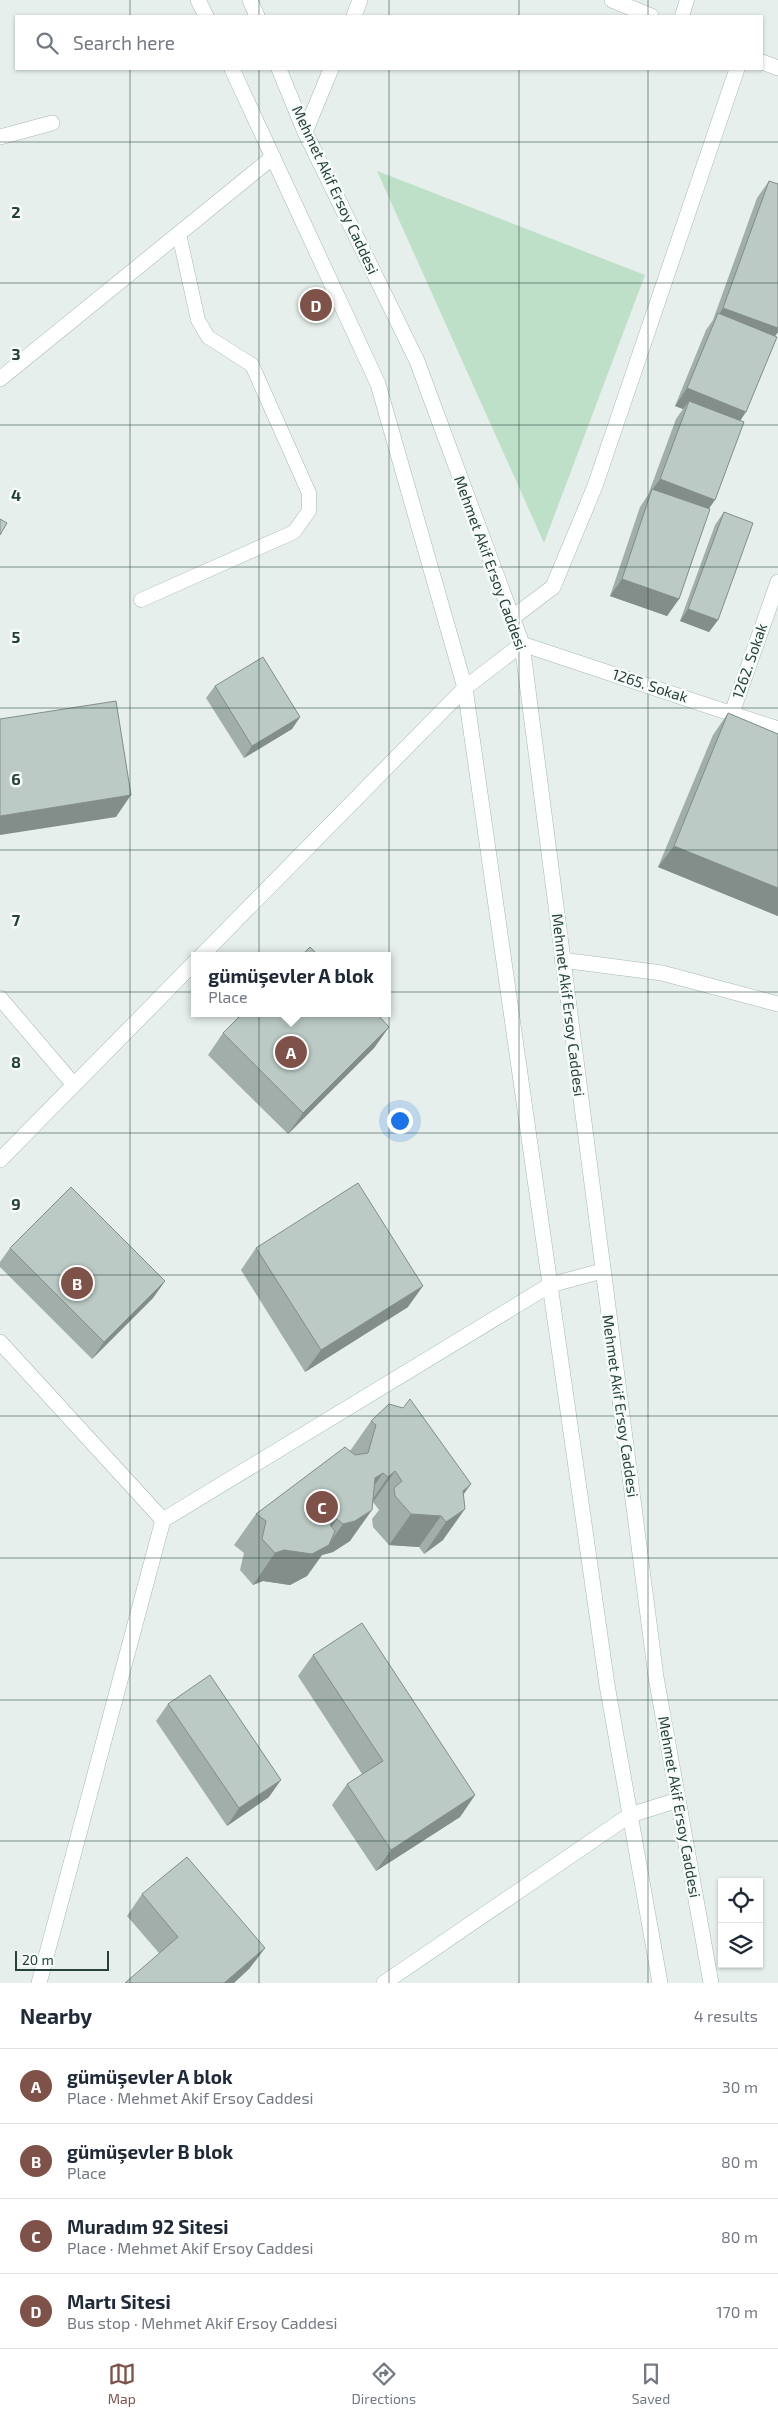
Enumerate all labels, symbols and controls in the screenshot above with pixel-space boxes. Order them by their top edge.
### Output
search box [15,15,763,70]
icon: search [33,29,61,57]
text: Search here [73,31,175,54]
street label: Mehmet Akif Ersoy Caddesi [289,102,383,277]
text: 2 [11,202,21,221]
pin: D [300,286,332,324]
text: 3 [11,344,21,363]
street label: Mehmet Akif Ersoy Caddesi [451,473,531,652]
text: 4 [11,485,21,504]
street label: 1262. Sokak [728,620,770,701]
text: 5 [12,627,21,646]
street label: 1265. Sokak [610,664,691,706]
text: 6 [11,769,21,788]
text: 7 [12,910,21,929]
street label: Mehmet Akif Ersoy Caddesi [549,912,589,1097]
popup [191,952,391,1017]
text: gümüşevler A blok [208,964,374,987]
text: Place [208,987,247,1006]
pin: A [275,1033,307,1071]
text: 8 [11,1052,21,1071]
your location [387,1108,413,1134]
text: 9 [11,1194,21,1213]
pin: B [61,1264,93,1302]
street label: Mehmet Akif Ersoy Caddesi [599,1313,643,1498]
pin: C [306,1488,338,1526]
street label: Mehmet Akif Ersoy Caddesi [655,1715,705,1899]
map controls [718,1878,763,1968]
button: locate [718,1878,763,1923]
button: layers [718,1923,763,1968]
scale bar [15,1948,109,1971]
text: 20 m [22,1951,54,1968]
text: Nearby [20,2003,92,2028]
text: 4 results [694,2006,758,2025]
text: gümüşevler A blok [67,2065,233,2088]
text: A [31,2077,41,2096]
text: 30 m [722,2077,758,2096]
text: Place · Mehmet Akif Ersoy Caddesi [67,2088,314,2107]
text: gümüşevler B blok [67,2140,233,2163]
text: B [31,2152,41,2171]
text: 80 m [721,2152,758,2171]
text: Place [67,2163,106,2182]
text: Muradım 92 Sitesi [67,2215,229,2238]
text: C [31,2227,41,2246]
text: 80 m [721,2227,758,2246]
text: Place · Mehmet Akif Ersoy Caddesi [67,2238,314,2257]
text: Martı Sitesi [67,2290,171,2313]
text: D [31,2302,41,2321]
text: 170 m [716,2302,758,2321]
text: Bus stop · Mehmet Akif Ersoy Caddesi [67,2313,338,2332]
tab: Map [108,2360,136,2407]
tab: Directions [352,2360,416,2407]
tab: Saved [632,2360,670,2407]

